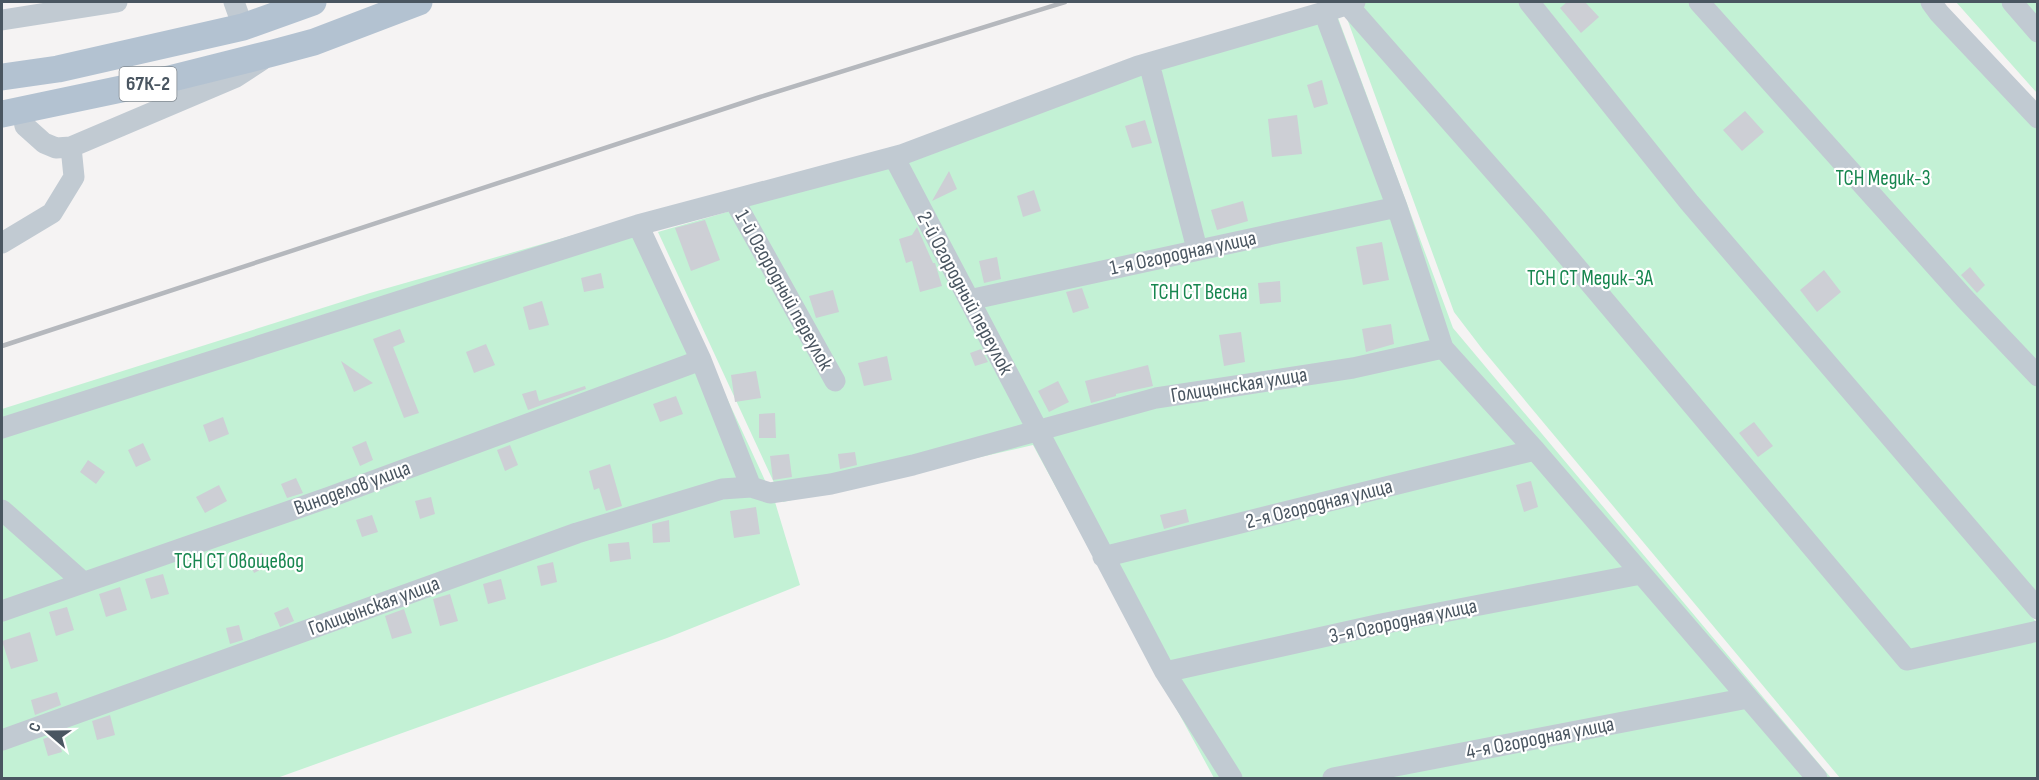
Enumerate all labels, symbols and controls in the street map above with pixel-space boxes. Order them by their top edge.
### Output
road number: 67К-2 [120,67,176,101]
park label: ТСН Медик-3 [1835,166,1931,191]
street label: 1-й Огородный переулок [730,205,838,375]
street label: 2-й Огородный переулок [912,207,1019,379]
street label: 1-я Огородная улица [1108,225,1258,281]
park label: ТСН СТ Медик-3А [1527,266,1654,291]
park label: ТСН СТ Весна [1150,280,1248,305]
street label: Голицынская улица [1169,362,1309,408]
street label: Виноделов улица [290,455,414,521]
street label: 2-я Огородная улица [1243,474,1395,534]
park label: ТСН СТ Овощевод [174,549,304,574]
street label: Голицынская улица [305,571,443,641]
street label: 3-я Огородная улица [1327,593,1479,649]
north arrow [18,702,78,762]
street label: 4-я Огородная улица [1464,711,1616,765]
text: С [25,720,46,734]

